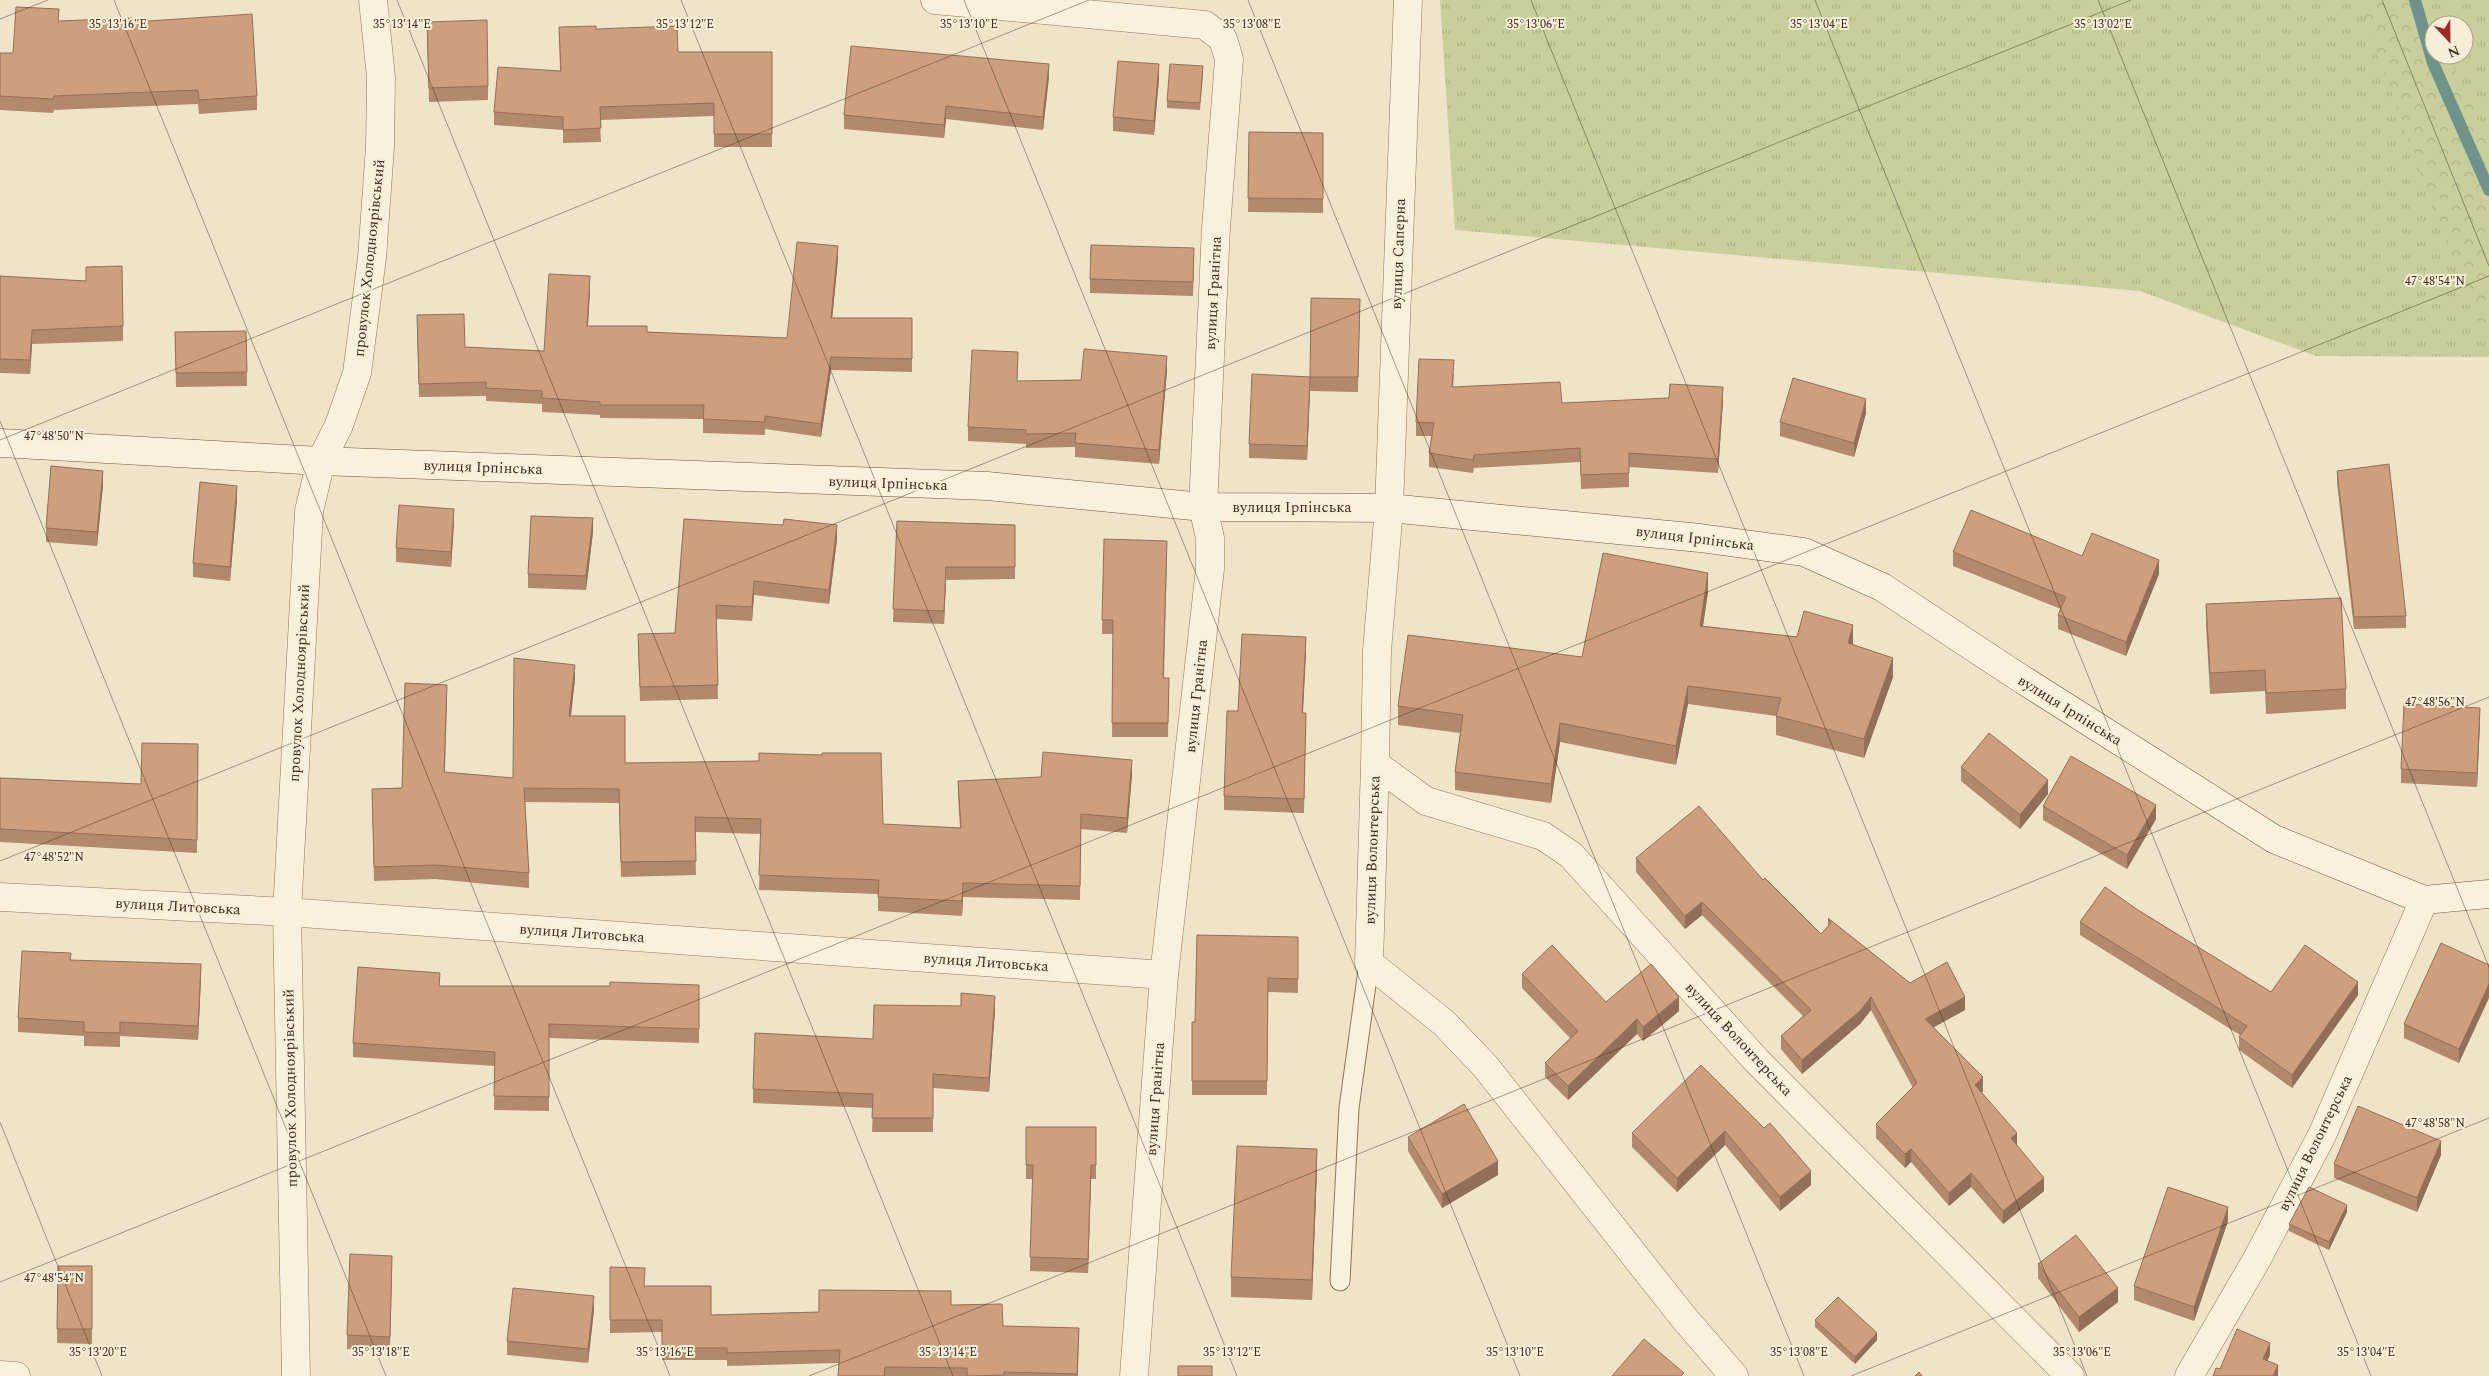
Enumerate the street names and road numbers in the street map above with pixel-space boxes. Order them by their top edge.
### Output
street label: провулок Холодноярівський [348,158,391,358]
street label: вулиця Саперна [1385,197,1412,310]
street label: вулиця Гранітна [1199,235,1228,351]
street label: вулиця Ірпінська [423,454,544,481]
street label: вулиця Ірпінська [828,470,949,497]
street label: вулиця Ірпінська [1232,496,1352,519]
street label: вулиця Ірпінська [1634,520,1756,557]
street label: провулок Холодноярівський [283,583,316,783]
street label: вулиця Гранітна [1179,638,1214,754]
street label: вулиця Ірпінська [2013,669,2127,752]
street label: вулиця Волонтерська [1358,774,1387,925]
street label: вулиця Литовська [115,892,242,921]
street label: вулиця Литовська [519,918,646,949]
street label: вулиця Литовська [923,947,1050,978]
street label: вулиця Волонтерська [1679,977,1798,1102]
street label: провулок Холодноярівський [277,989,304,1187]
street label: вулиця Гранітна [1140,1041,1171,1157]
street label: вулиця Волонтерська [2272,1071,2359,1215]

